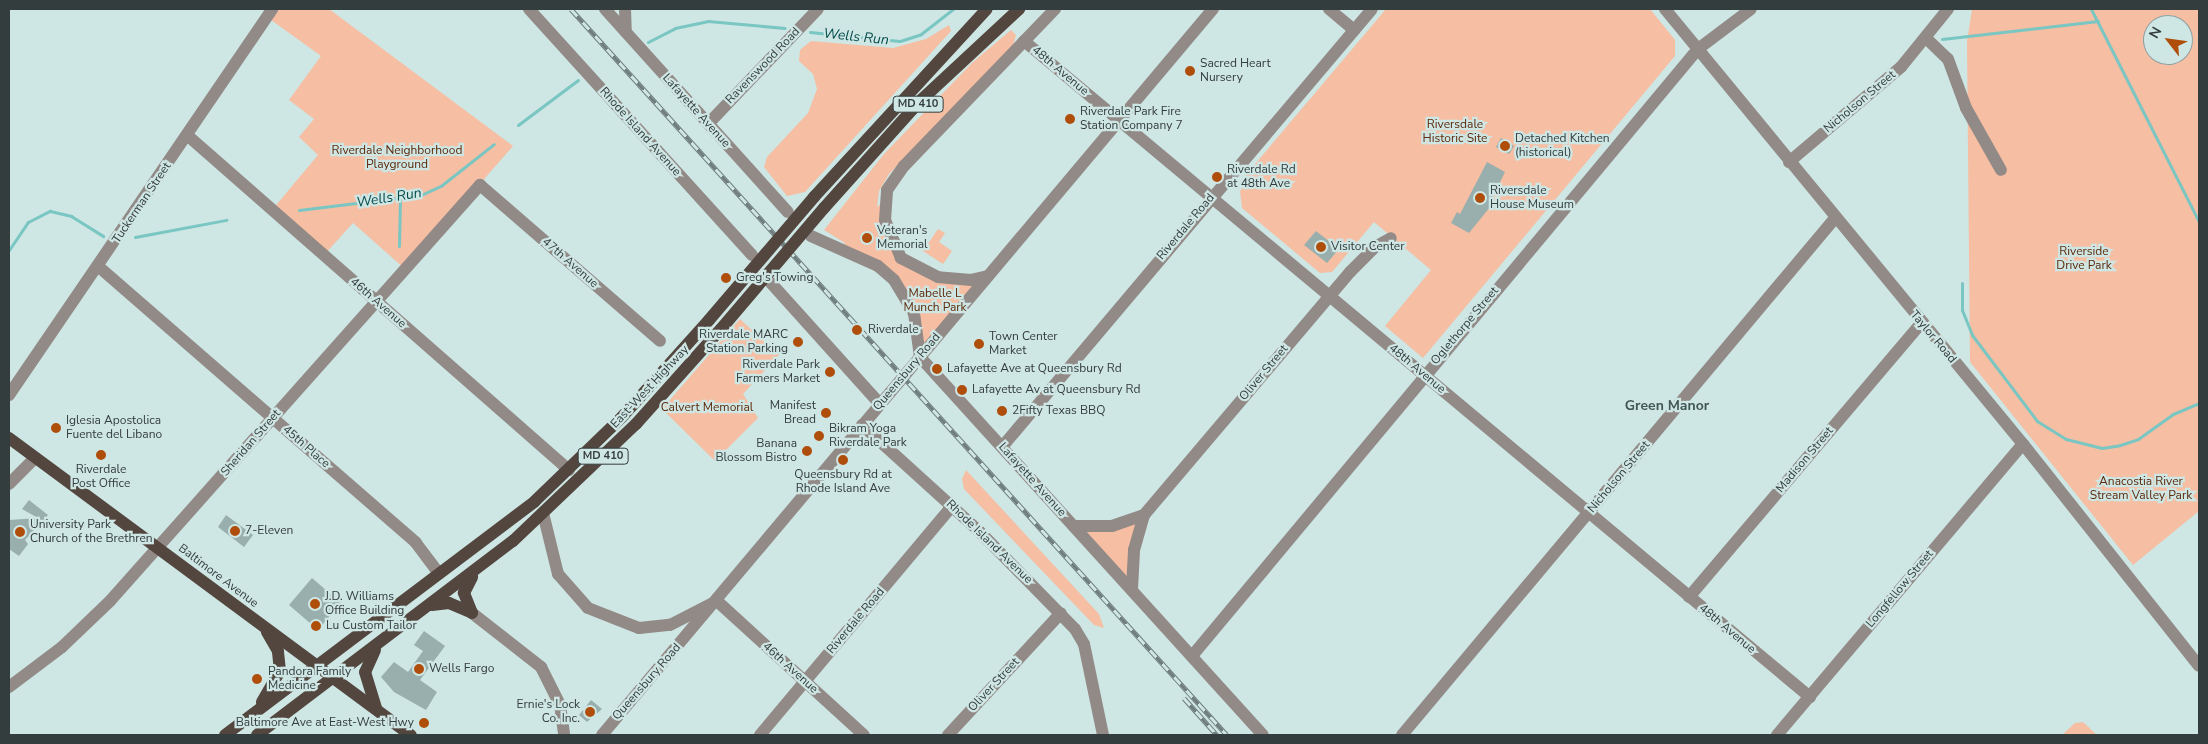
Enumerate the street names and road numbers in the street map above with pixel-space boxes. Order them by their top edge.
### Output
street label: Ravenswood Road [723,25,803,107]
street label: 48th Avenue [1029,43,1091,99]
street label: Nicholson Street [1821,68,1899,136]
street label: Lafayette Avenue [659,71,733,151]
street label: Rhode Island Avenue [596,85,684,179]
road number: MD 410 [892,96,944,112]
street label: Tuckerman Street [110,160,174,246]
street label: Riverdale Road [1154,191,1218,263]
street label: 47th Avenue [539,235,601,291]
street label: 46th Avenue [347,275,409,331]
street label: Oglethorpe Street [1428,284,1502,368]
street label: Taylor Road [1907,308,1959,366]
street label: Queensbury Road [870,330,944,414]
street label: 48th Avenue [1386,341,1448,397]
street label: Oliver Street [1237,342,1291,404]
street label: East-West Highway [608,343,692,431]
street label: Sheridan Street [218,407,284,479]
street label: 45th Place [279,423,333,471]
street label: Madison Street [1773,424,1837,496]
street label: Nicholson Street [1585,438,1653,516]
street label: Lafayette Avenue [995,440,1069,520]
road number: MD 410 [577,448,629,464]
street label: Rhode Island Avenue [943,497,1035,587]
street label: Baltimore Avenue [175,541,261,611]
street label: Longfellow Street [1863,547,1937,631]
street label: Riverdale Road [824,585,888,657]
street label: 48th Avenue [1696,601,1758,657]
street label: 46th Avenue [759,639,821,697]
street label: Queensbury Road [610,641,684,723]
street label: Oliver Street [965,655,1023,715]

